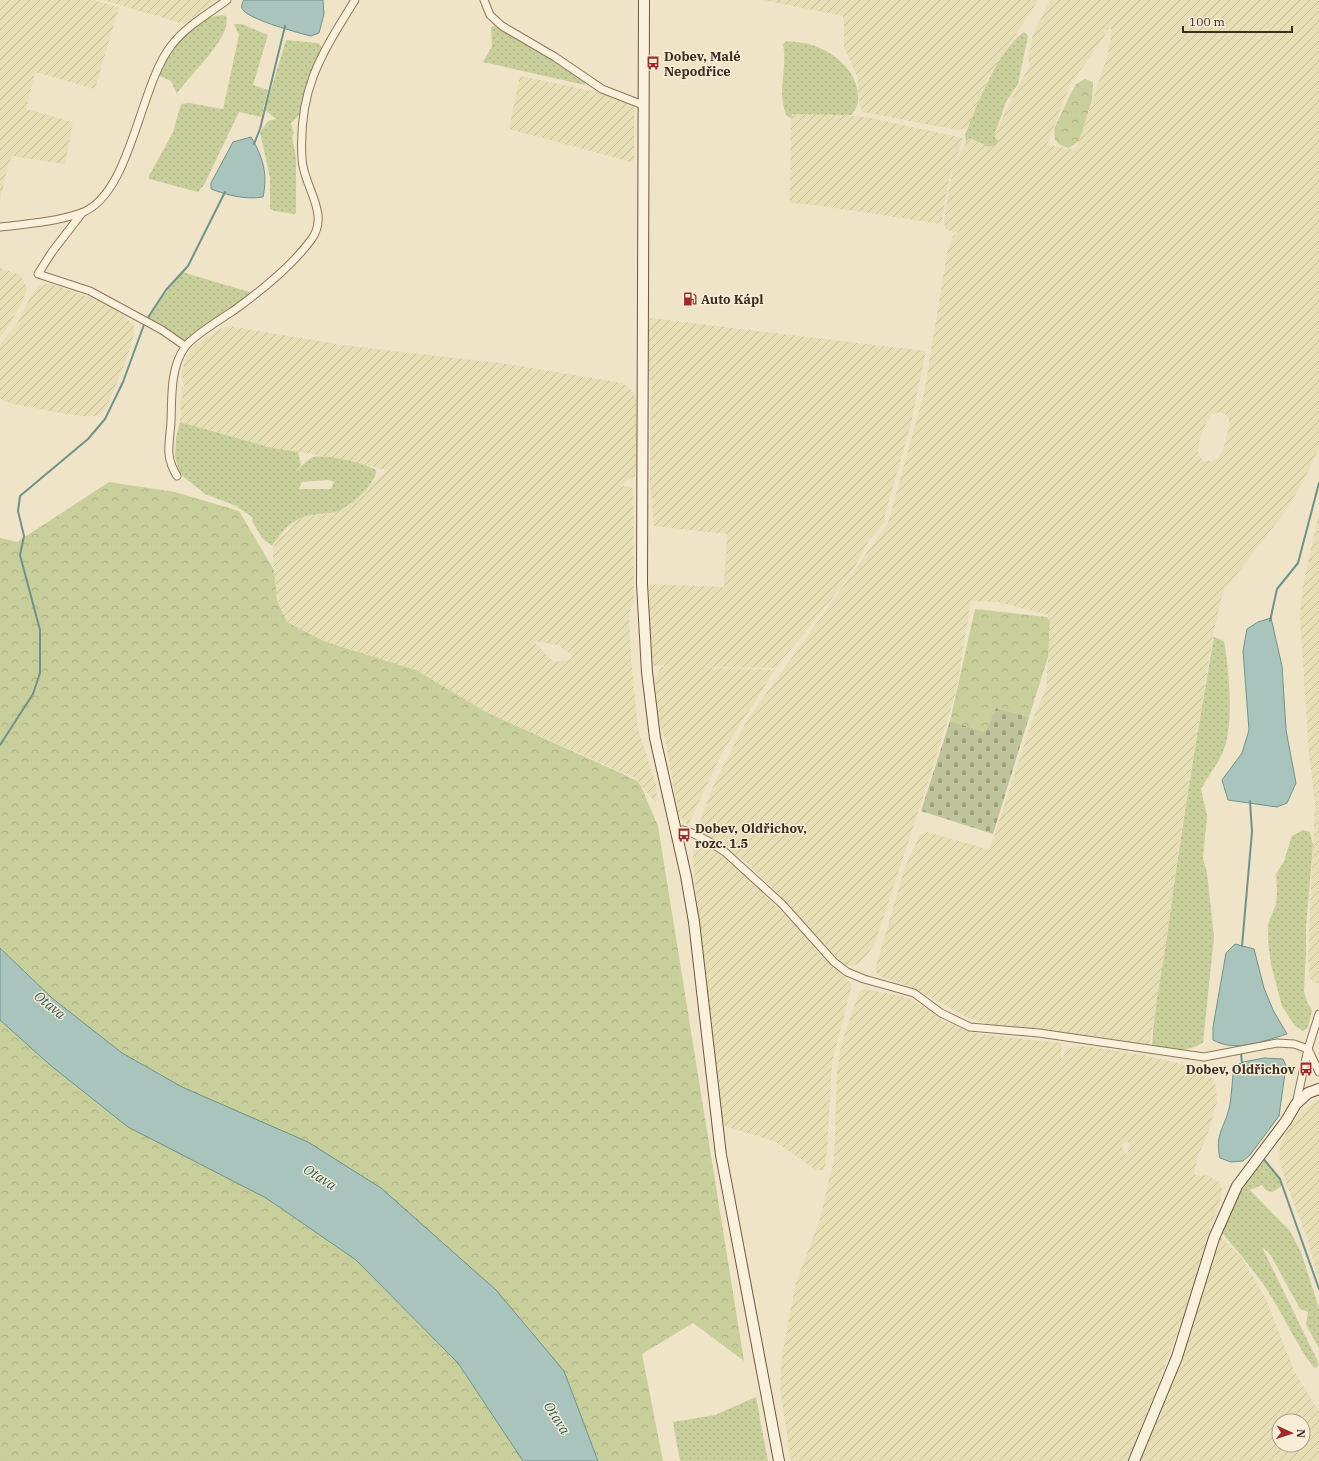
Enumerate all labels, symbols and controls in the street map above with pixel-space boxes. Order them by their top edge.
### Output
scale bar [1183,8,1292,34]
text: 100 m [1189,14,1225,29]
place label: Dobev, Malé Nepodřice [664,48,741,80]
bus stop icon: Dobev, Malé Nepodřice [645,55,661,71]
fuel station icon: Auto Kápl [682,291,698,307]
place label: Auto Kápl [701,291,763,308]
place label: Dobev, Oldřichov, rozc. 1.5 [695,820,807,852]
bus stop icon: Dobev, Oldřichov, rozc. 1.5 [676,827,692,843]
water label: Otava [30,987,70,1023]
place label: Dobev, Oldřichov [1186,1061,1296,1078]
bus stop icon: Dobev, Oldřichov [1298,1061,1314,1077]
water label: Otava [300,1160,340,1194]
water label: Otava [540,1398,574,1438]
north arrow [1271,1413,1311,1453]
text: N [1294,1429,1308,1439]

